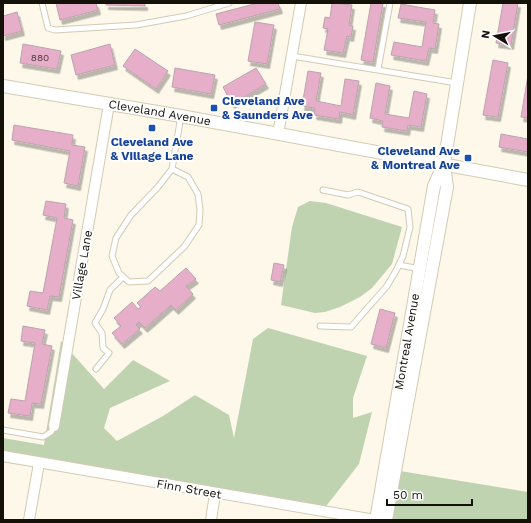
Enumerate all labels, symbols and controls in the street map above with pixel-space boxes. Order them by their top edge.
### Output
north arrow [475,16,515,56]
text: N [479,29,493,39]
house number: 880 [31,52,49,63]
place label: Cleveland Ave & Saunders Ave [222,94,313,122]
street label: Cleveland Avenue [108,97,212,128]
marker: Cleveland Ave & Saunders Ave [209,103,219,113]
marker: Cleveland Ave & Village Lane [147,123,157,133]
place label: Cleveland Ave & Village Lane [110,135,194,163]
place label: Cleveland Ave & Montreal Ave [371,144,460,172]
marker: Cleveland Ave & Montreal Ave [463,153,473,163]
street label: Village Lane [69,229,95,301]
street label: Montreal Avenue [392,292,422,391]
street label: Finn Street [155,476,223,502]
scale bar [387,481,472,507]
text: 50 m [393,488,423,502]

